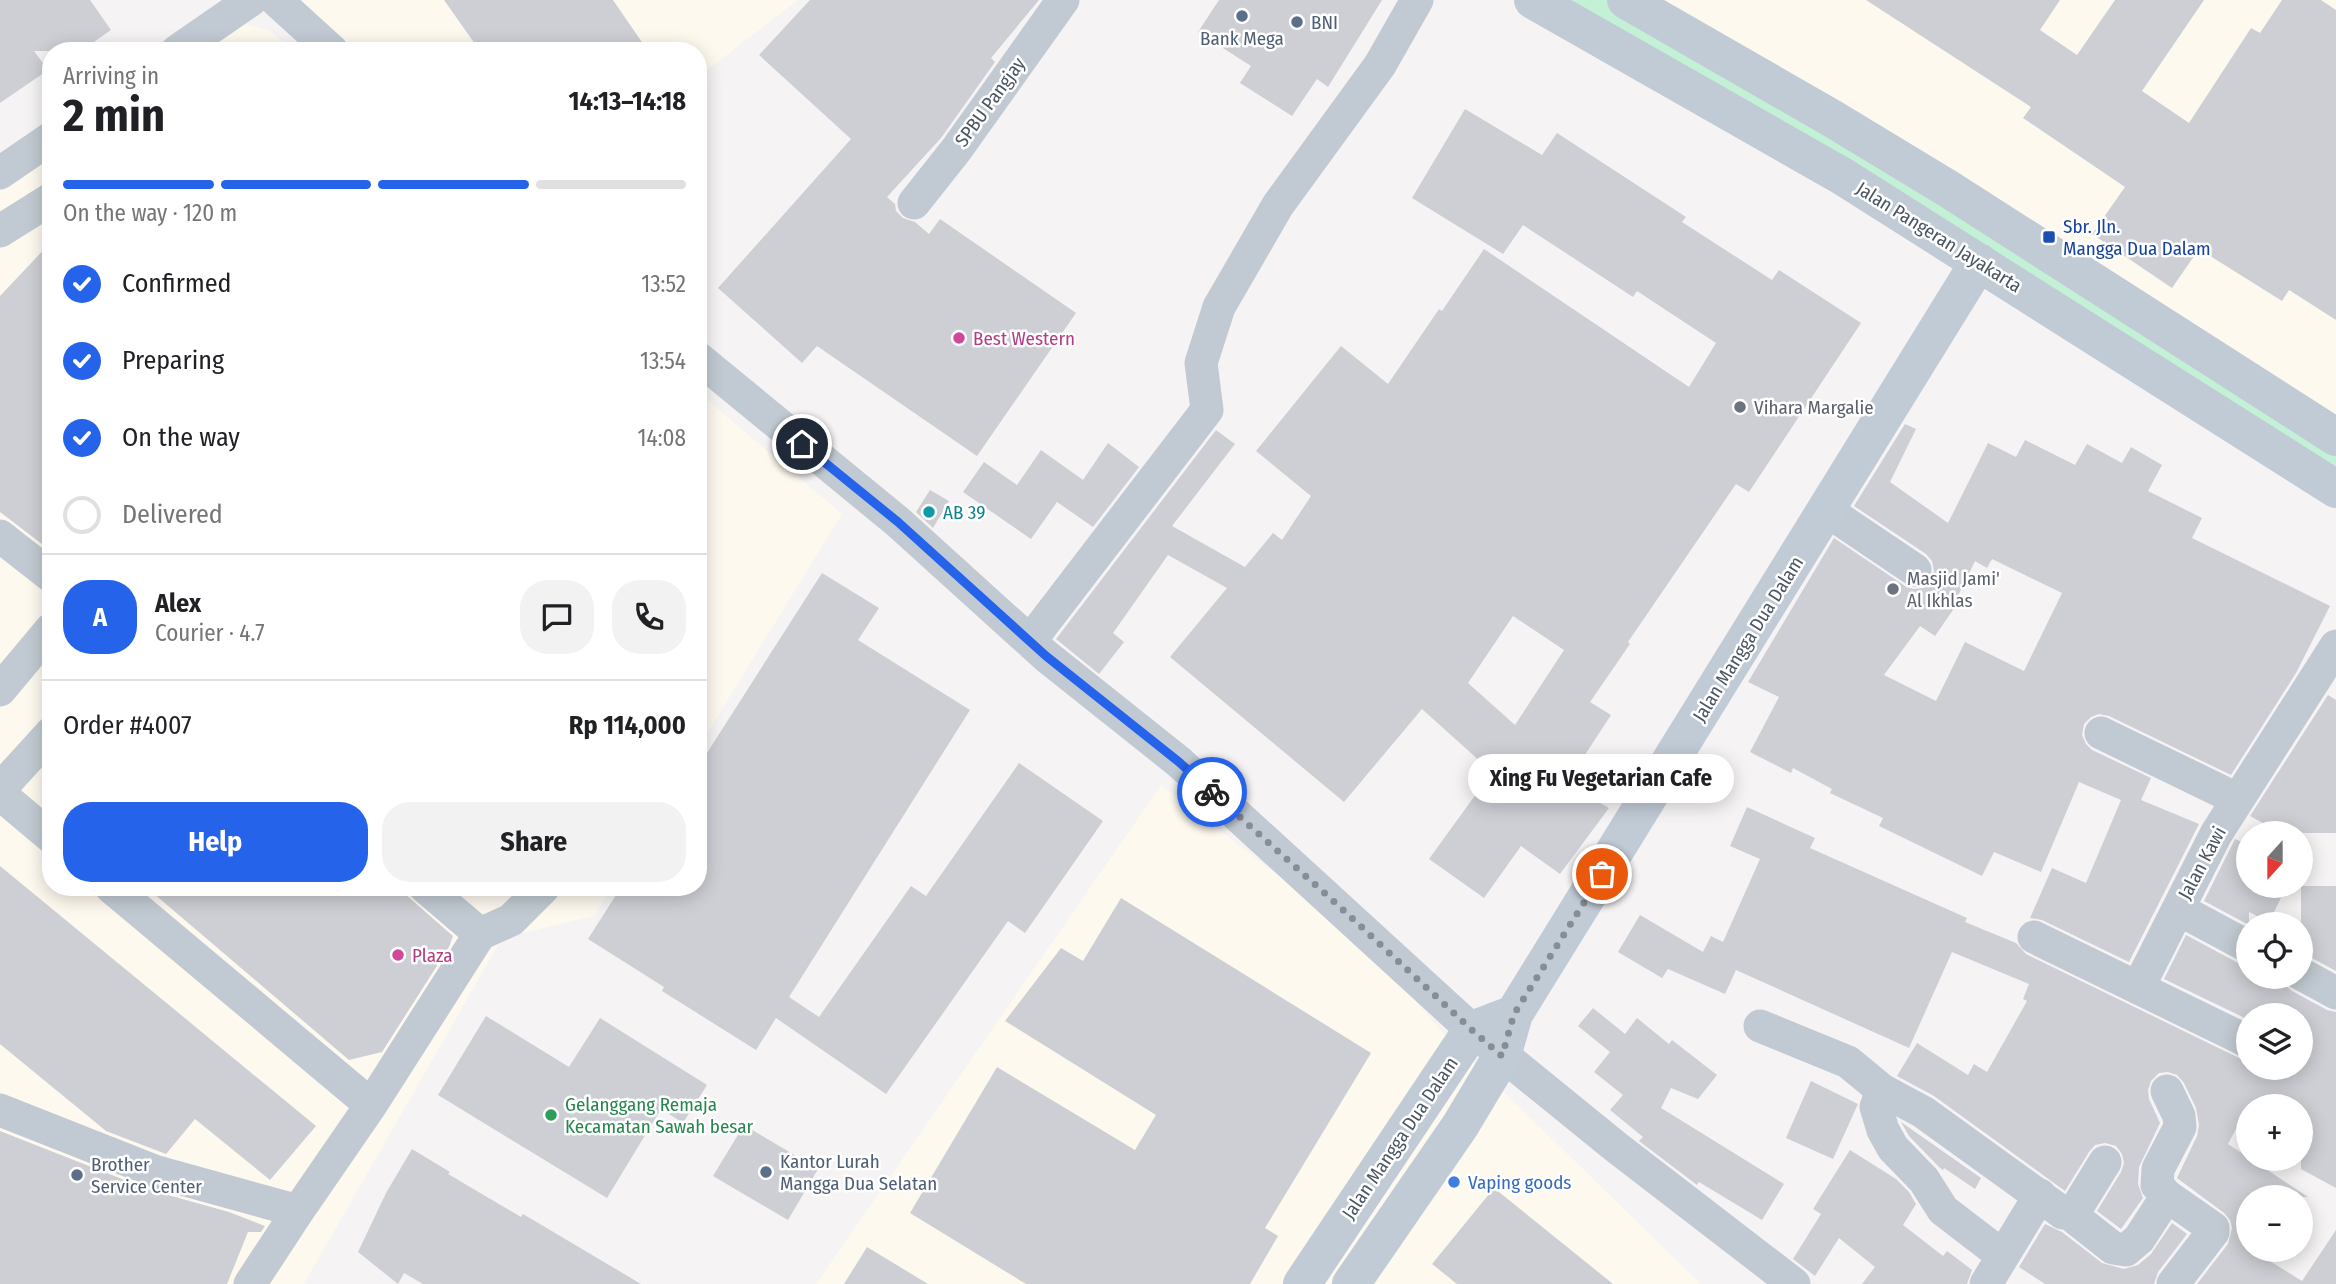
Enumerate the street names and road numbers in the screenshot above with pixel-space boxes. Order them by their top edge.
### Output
street label: SPBU Pangjay [950,52,1030,151]
street label: Jalan Pangeran Jayakarta [1852,177,2026,297]
street label: Jalan Mangga Dua Dalam [1688,552,1808,726]
street label: Jalan Kawi [2173,823,2231,903]
street label: Jalan Mangga Dua Dalam [1337,1053,1463,1223]

